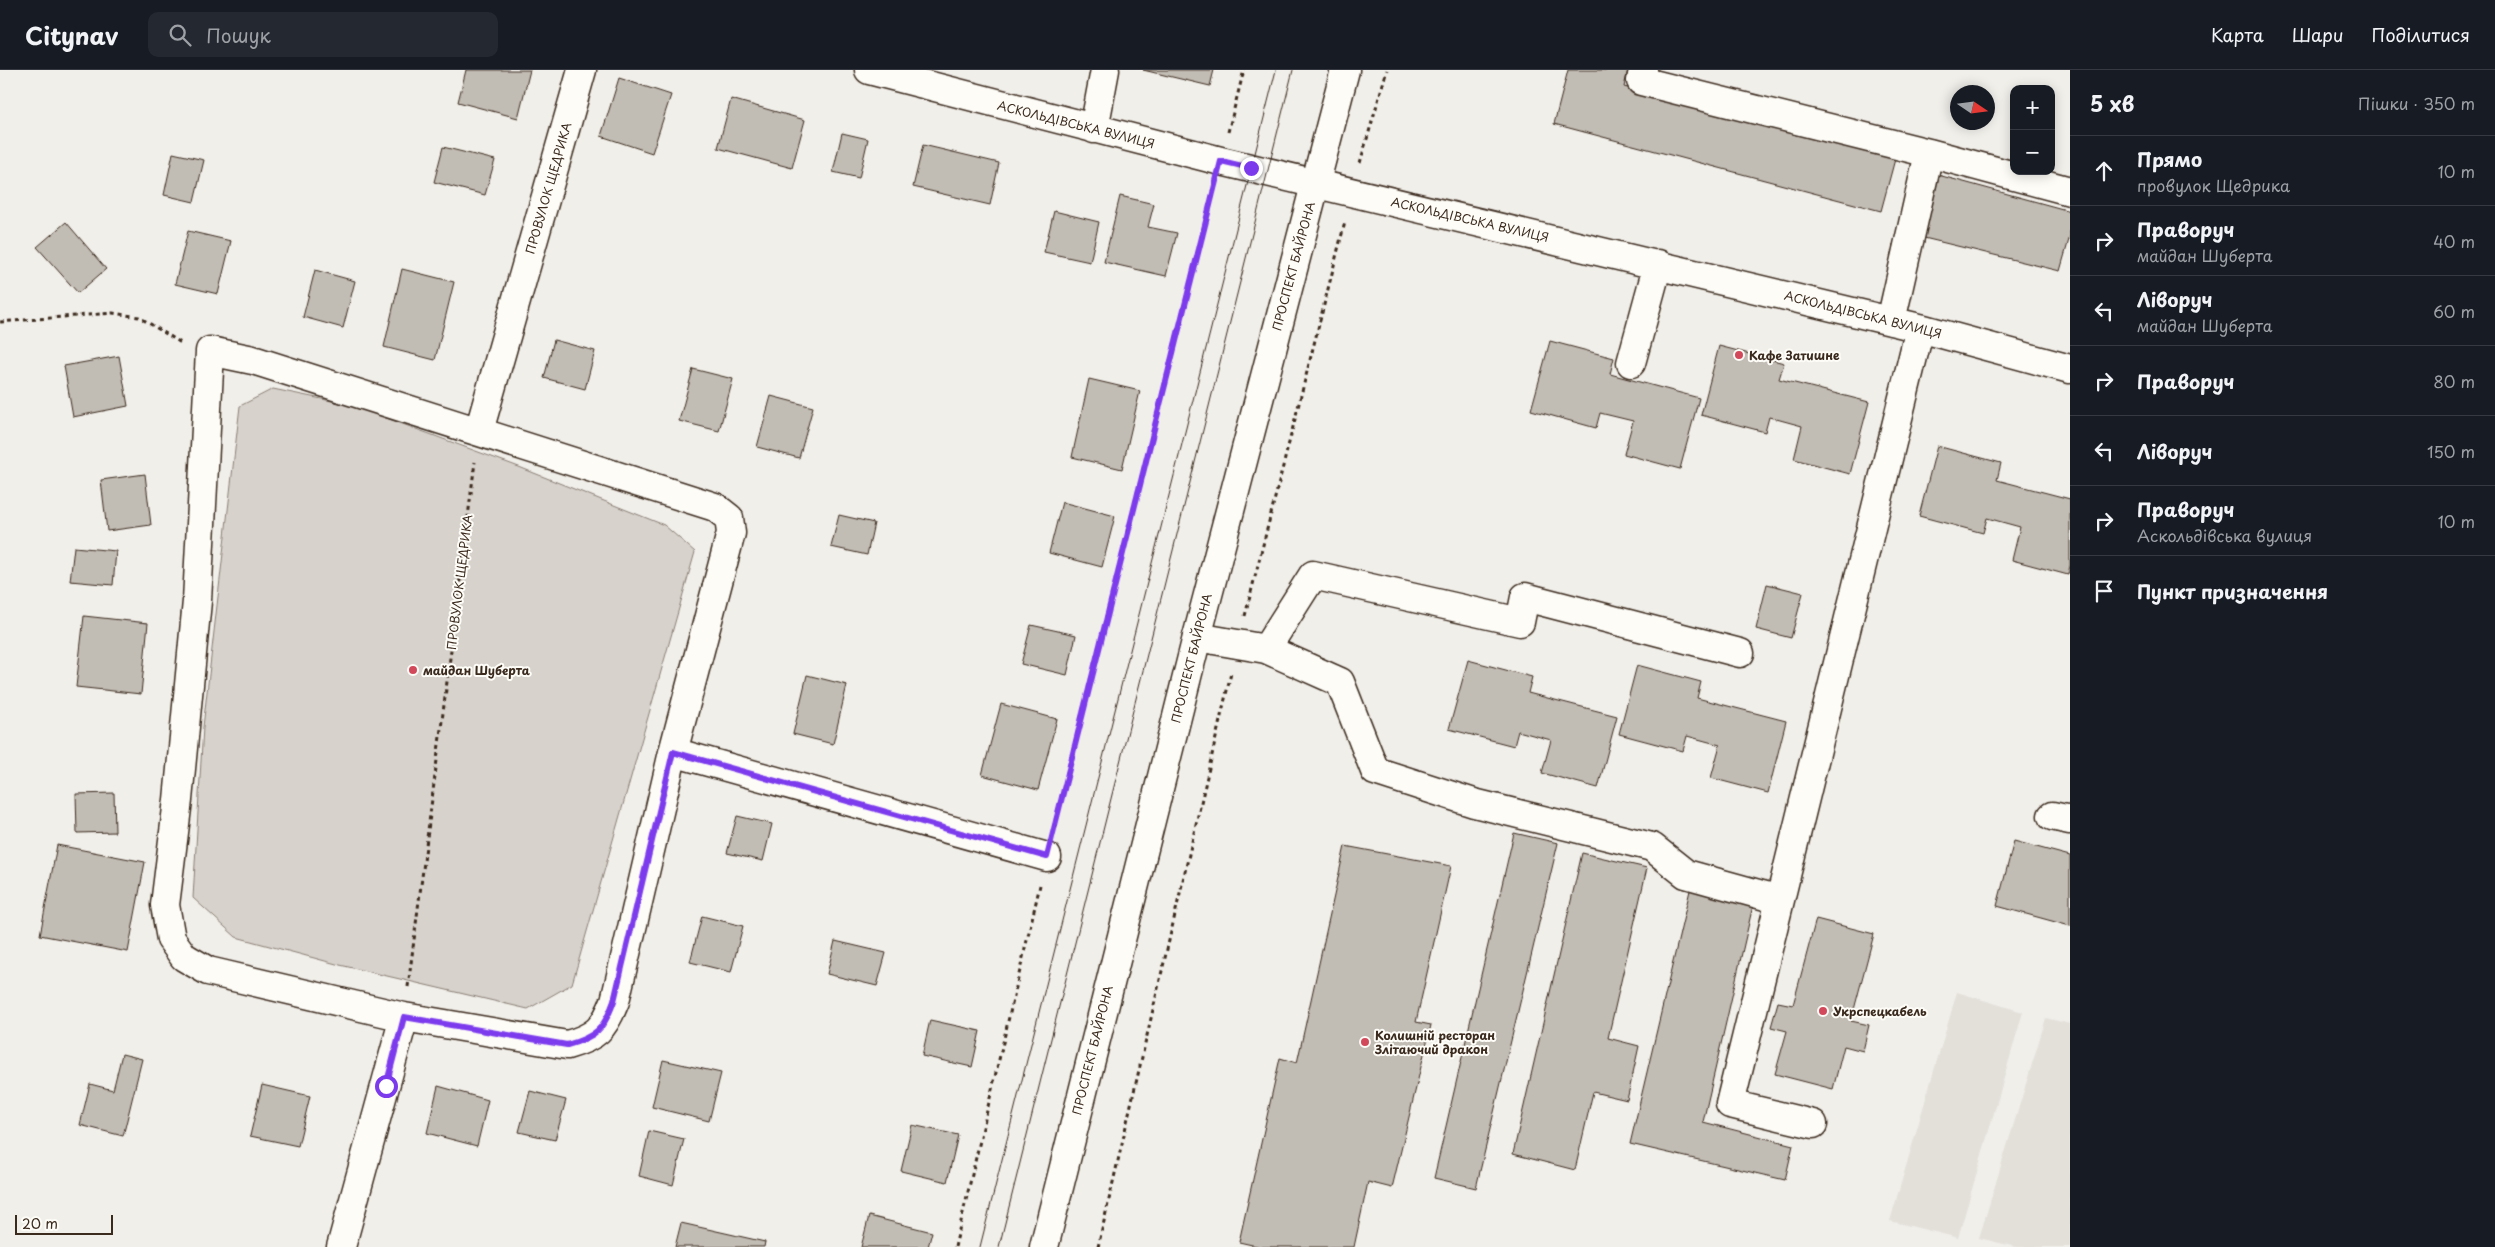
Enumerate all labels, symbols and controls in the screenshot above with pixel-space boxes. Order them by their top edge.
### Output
search box [148,12,498,57]
text: Citynav [25,17,118,53]
icon: search [166,21,194,49]
text: Пошук [206,21,271,49]
text: Карта [2211,21,2264,48]
text: Шари [2292,21,2344,48]
text: Поділитися [2372,21,2470,48]
north arrow [1950,85,1995,130]
map controls [2010,85,2055,175]
button: + [2010,85,2055,130]
text: 5 хв [2090,87,2134,119]
text: Пішки · 350 m [2358,91,2475,115]
street label: АСКОЛЬДІВСЬКА ВУЛИЦЯ [995,96,1157,152]
street label: ПРОВУЛОК ЩЕДРИКА [521,120,575,256]
button: − [2010,130,2055,175]
text: Прямо [2137,145,2202,173]
route end [1240,157,1263,180]
icon: ahead [2090,157,2118,185]
text: 10 m [2438,159,2475,183]
text: провулок Щедрика [2137,173,2290,197]
street label: АСКОЛЬДІВСЬКА ВУЛИЦЯ [1389,192,1551,246]
street label: ПРОСПЕКТ БАЙРОНА [1267,199,1319,333]
text: Праворуч [2137,215,2234,243]
icon: right [2090,227,2118,255]
text: 40 m [2433,229,2475,253]
text: майдан Шуберта [2137,243,2273,267]
text: Ліворуч [2137,285,2213,313]
street label: АСКОЛЬДІВСЬКА ВУЛИЦЯ [1782,286,1944,342]
icon: left [2090,297,2118,325]
text: 60 m [2433,299,2475,323]
text: майдан Шуберта [2137,313,2273,337]
place label: Кафе Затишне [1749,346,1840,364]
marker: Кафе Затишне [1733,349,1745,361]
icon: right [2090,367,2118,395]
text: Праворуч [2137,367,2234,395]
text: 80 m [2433,369,2475,393]
icon: left [2090,437,2118,465]
text: Ліворуч [2137,437,2213,465]
text: 150 m [2427,439,2475,463]
text: Праворуч [2137,495,2234,523]
icon: right [2090,507,2118,535]
text: 10 m [2438,509,2475,533]
street label: ПРОВУЛОК ЩЕДРИКА [442,513,476,651]
text: Аскольдівська вулиця [2137,523,2312,547]
icon: arrive [2090,577,2118,605]
text: Пункт призначення [2137,577,2328,605]
street label: ПРОСПЕКТ БАЙРОНА [1166,591,1216,725]
place label: майдан Шуберта [423,661,531,679]
marker: майдан Шуберта [407,664,419,676]
street label: ПРОСПЕКТ БАЙРОНА [1067,983,1117,1117]
place label: Укрспецкабель [1833,1002,1927,1020]
marker: Укрспецкабель [1817,1005,1829,1017]
place label: Колишній ресторан Злітаючий дракон [1374,1026,1495,1058]
marker: Колишній ресторан Злітаючий дракон [1359,1036,1371,1048]
route start [375,1075,398,1098]
scale bar [15,1212,112,1235]
text: 20 m [22,1213,58,1234]

